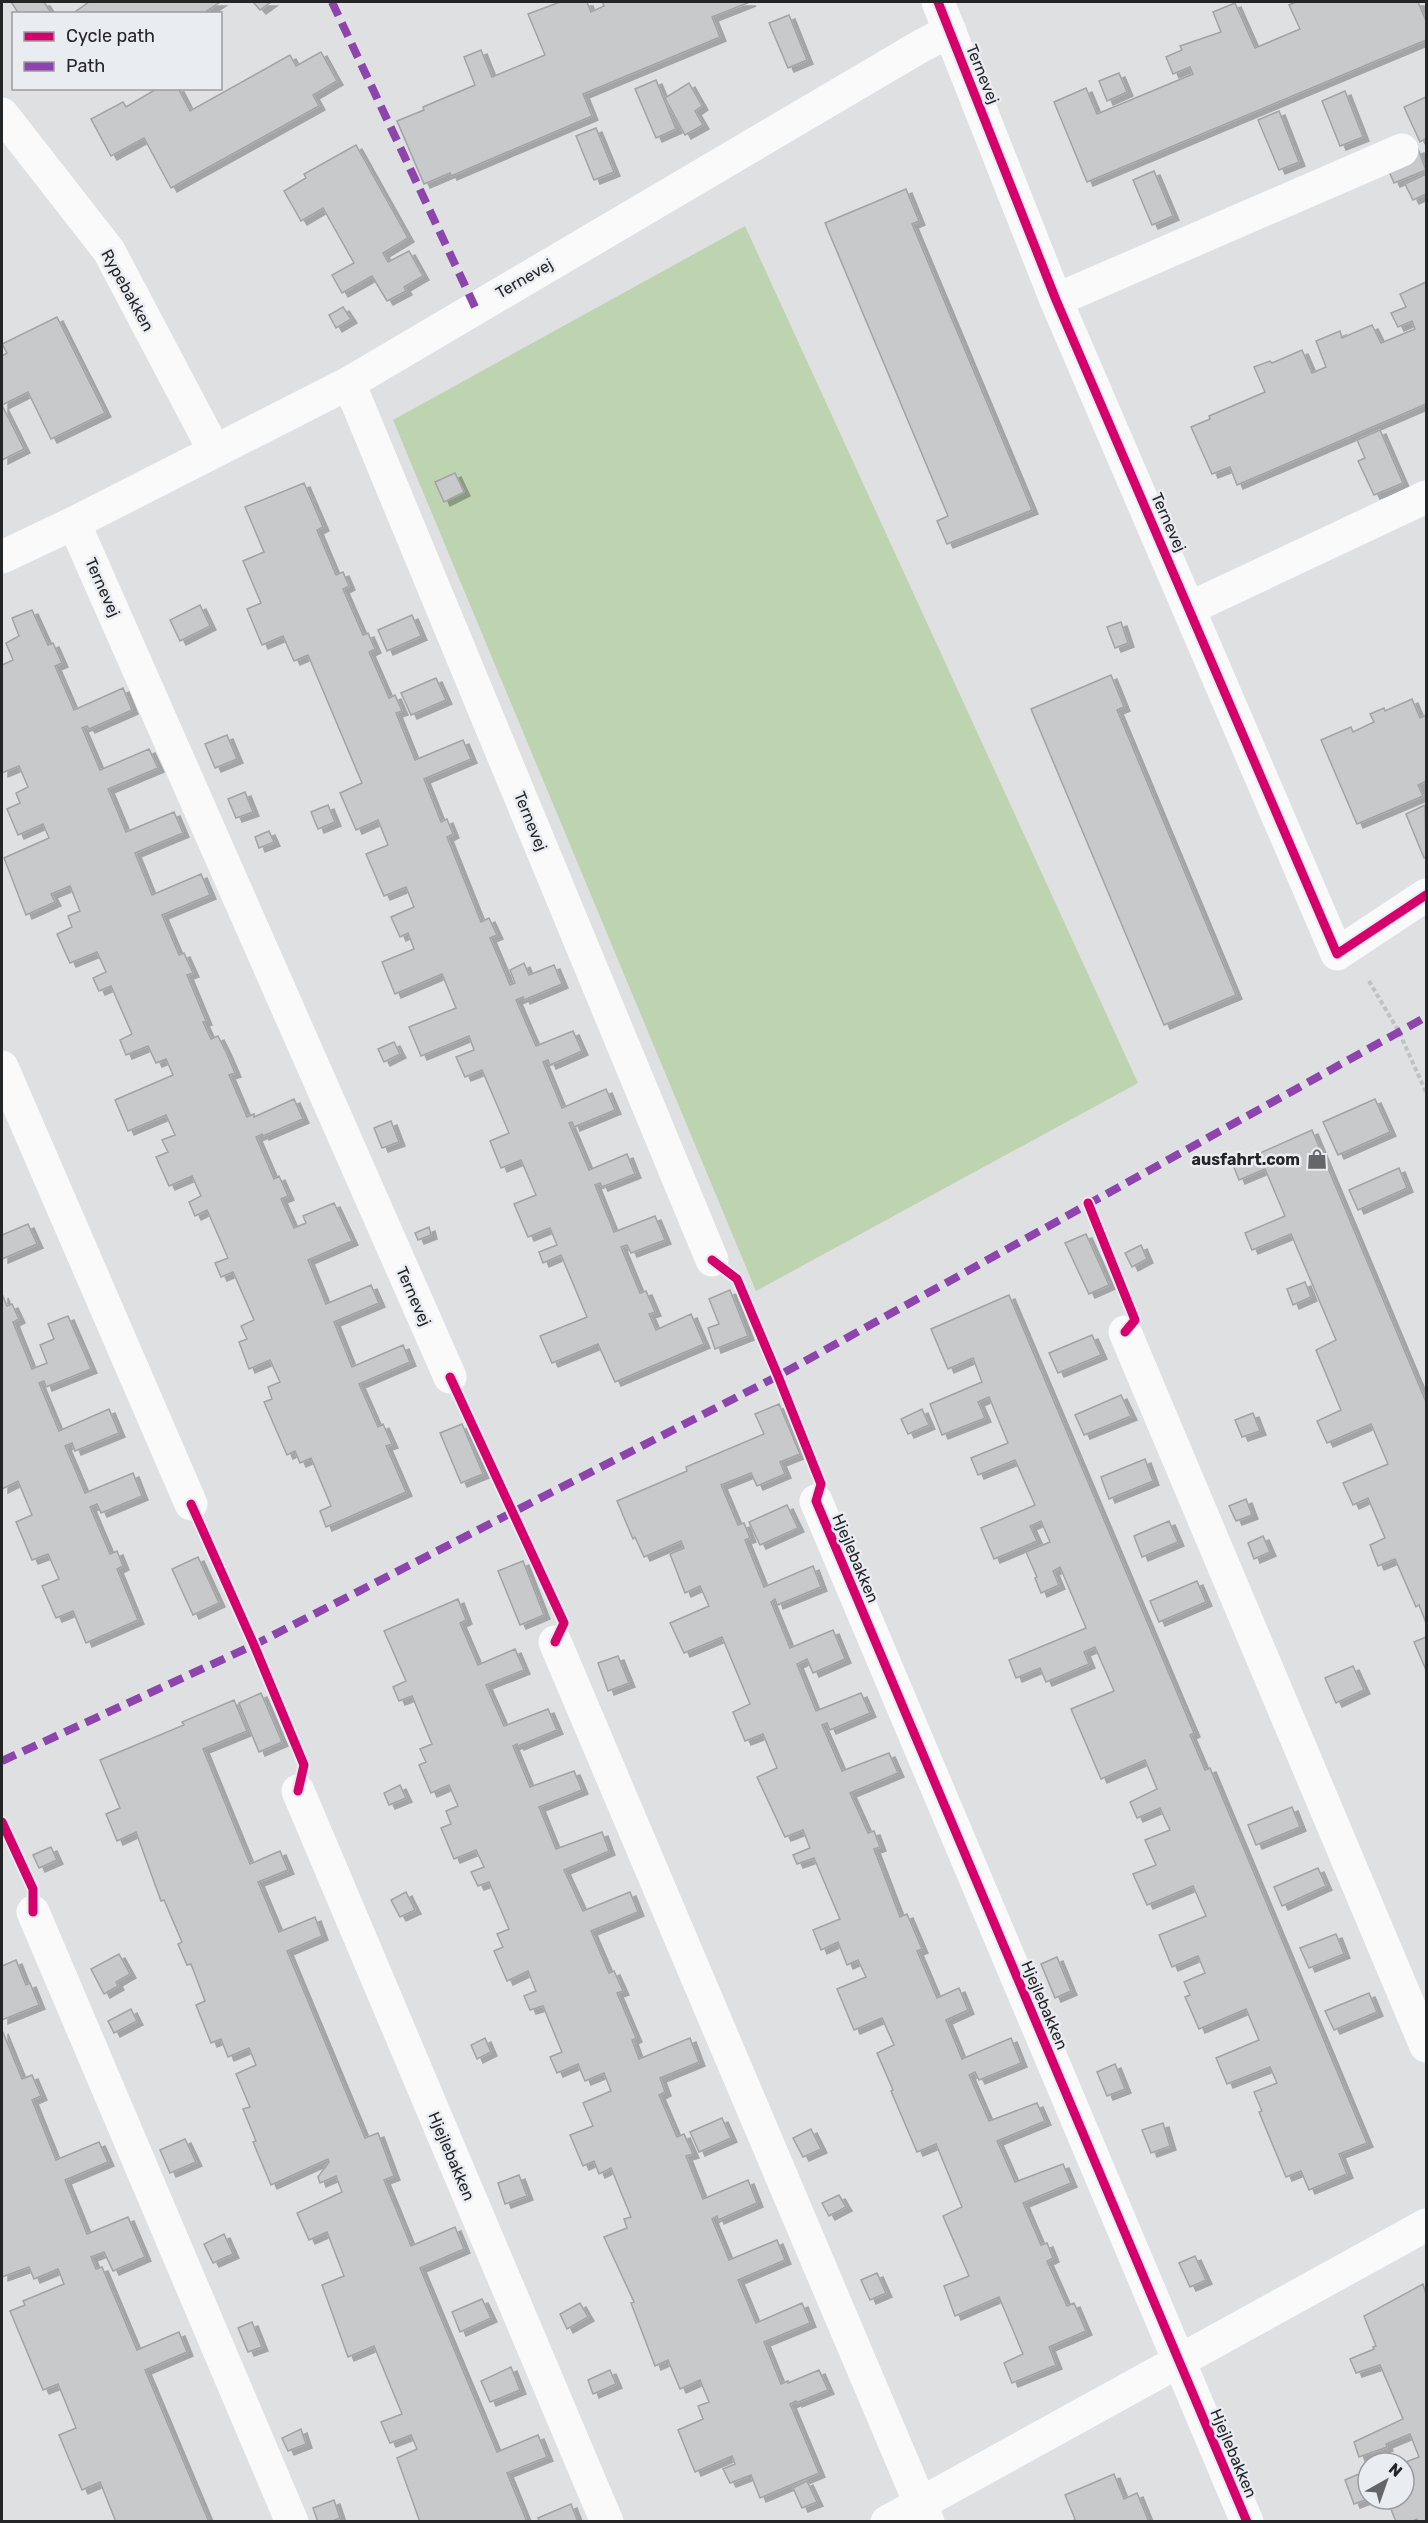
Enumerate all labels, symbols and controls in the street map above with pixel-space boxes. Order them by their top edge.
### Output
legend [12,12,222,90]
text: Cycle path [66,25,155,47]
street label: Ternevej [962,42,1003,107]
text: Path [66,55,105,77]
street label: Rypebakken [97,246,158,335]
street label: Ternevej [492,255,556,302]
street label: Ternevej [1147,490,1190,555]
street label: Ternevej [81,555,124,620]
street label: Ternevej [510,789,551,854]
shop icon: ausfahrt.com [1305,1147,1329,1171]
place label: ausfahrt.com [1192,1150,1300,1169]
street label: Ternevej [392,1264,435,1329]
street label: Hjejlebakken [828,1511,883,1605]
street label: Hjejlebakken [1017,1958,1072,2052]
street label: Hjejlebakken [424,2109,479,2203]
street label: Hjejlebakken [1206,2406,1261,2500]
north arrow [1356,2451,1416,2511]
text: N [1385,2459,1406,2481]

